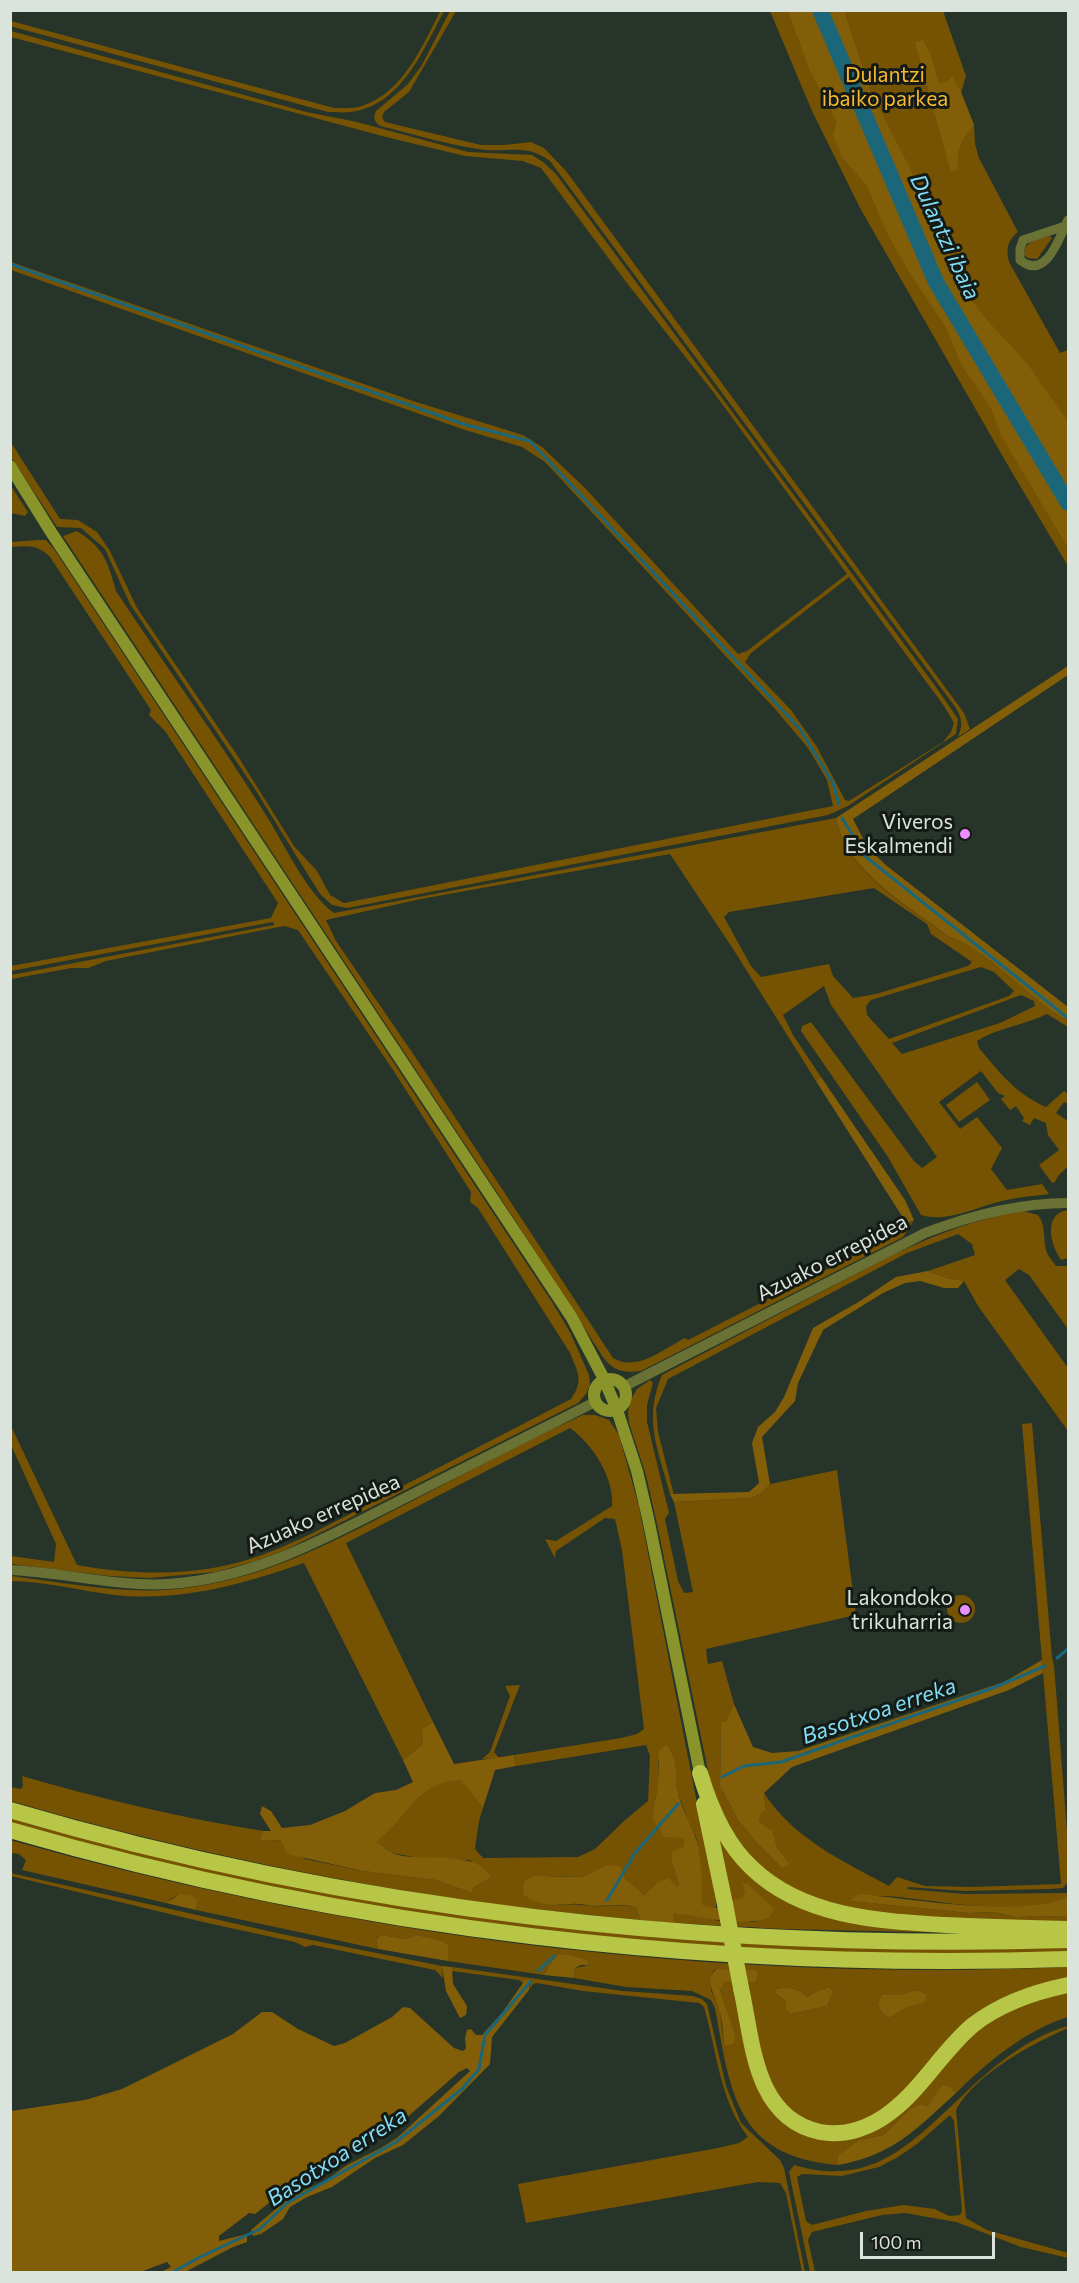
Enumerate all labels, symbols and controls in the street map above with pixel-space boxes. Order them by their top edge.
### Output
park label: Dulantzi ibaiko parkea [822,62,948,112]
water label: Dulantzi ibaia [904,170,986,304]
place label: Viveros Eskalmendi [844,809,953,859]
marker: Viveros Eskalmendi [958,827,972,841]
street label: Azuako errepidea [752,1209,912,1307]
street label: Azuako errepidea [242,1469,404,1559]
place label: Lakondoko trikuharria [846,1585,953,1635]
marker: Lakondoko trikuharria [958,1603,972,1617]
water label: Basotxoa erreka [798,1672,960,1750]
water label: Basotxoa erreka [262,2102,412,2212]
scale bar [863,2220,998,2258]
text: 100 m [871,2231,921,2253]

